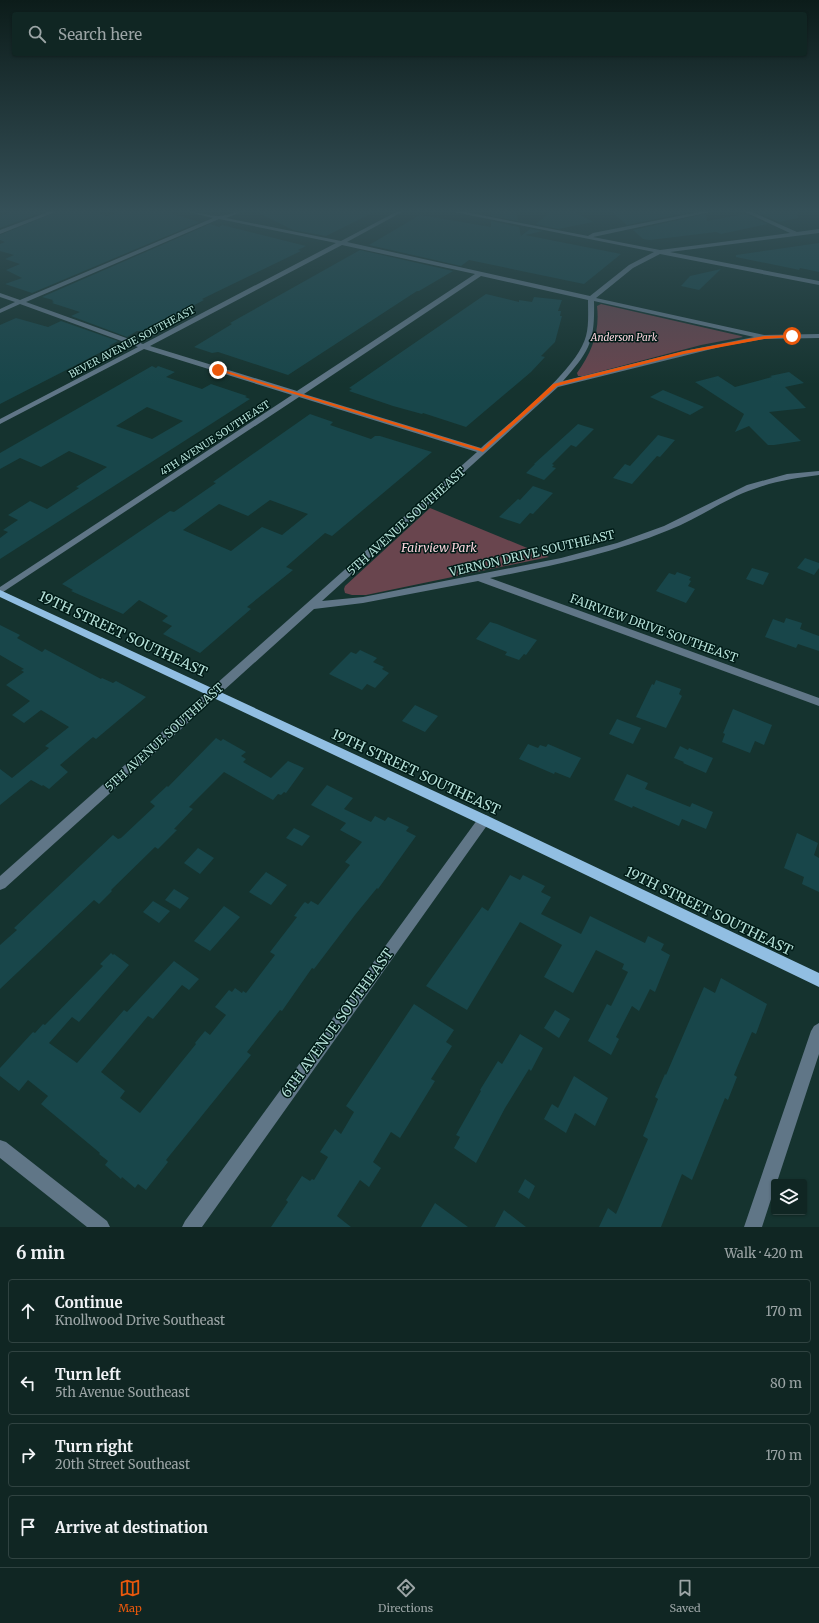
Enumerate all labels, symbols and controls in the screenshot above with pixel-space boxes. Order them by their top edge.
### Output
search box [12,12,807,56]
icon: search [26,23,48,45]
text: Search here [58,25,142,44]
street label: BEVER AVENUE SOUTHEAST [67,303,197,381]
route start [783,327,801,345]
park label: Anderson Park [590,331,658,344]
route end [209,361,227,379]
street label: 4TH AVENUE SOUTHEAST [158,398,272,478]
street label: 5TH AVENUE SOUTHEAST [344,463,469,578]
street label: VERNON DRIVE SOUTHEAST [447,527,617,580]
park label: Fairview Park [400,540,477,555]
street label: 19TH STREET SOUTHEAST [36,587,211,681]
street label: FAIRVIEW DRIVE SOUTHEAST [568,591,741,666]
street label: 5TH AVENUE SOUTHEAST [102,679,227,794]
street label: 19TH STREET SOUTHEAST [329,725,504,819]
street label: 19TH STREET SOUTHEAST [622,863,796,960]
street label: 6TH AVENUE SOUTHEAST [277,945,397,1101]
map controls [771,1179,807,1215]
button: layers [771,1179,807,1215]
text: 6 min [16,1242,65,1264]
text: Walk · 420 m [724,1245,803,1262]
text: Continue [55,1293,123,1312]
icon: ahead [17,1300,39,1322]
text: 170 m [765,1303,802,1320]
text: Knollwood Drive Southeast [55,1312,225,1329]
text: Turn left [55,1365,121,1384]
icon: left [17,1372,39,1394]
text: 80 m [770,1375,802,1392]
text: 5th Avenue Southeast [55,1384,190,1401]
text: Turn right [55,1437,133,1456]
icon: right [17,1444,39,1466]
text: 170 m [765,1447,802,1464]
text: 20th Street Southeast [55,1456,190,1473]
icon: arrive [17,1516,39,1538]
text: Arrive at destination [55,1518,208,1537]
tab: Map [118,1577,142,1615]
tab: Directions [378,1577,433,1615]
tab: Saved [670,1577,701,1615]

